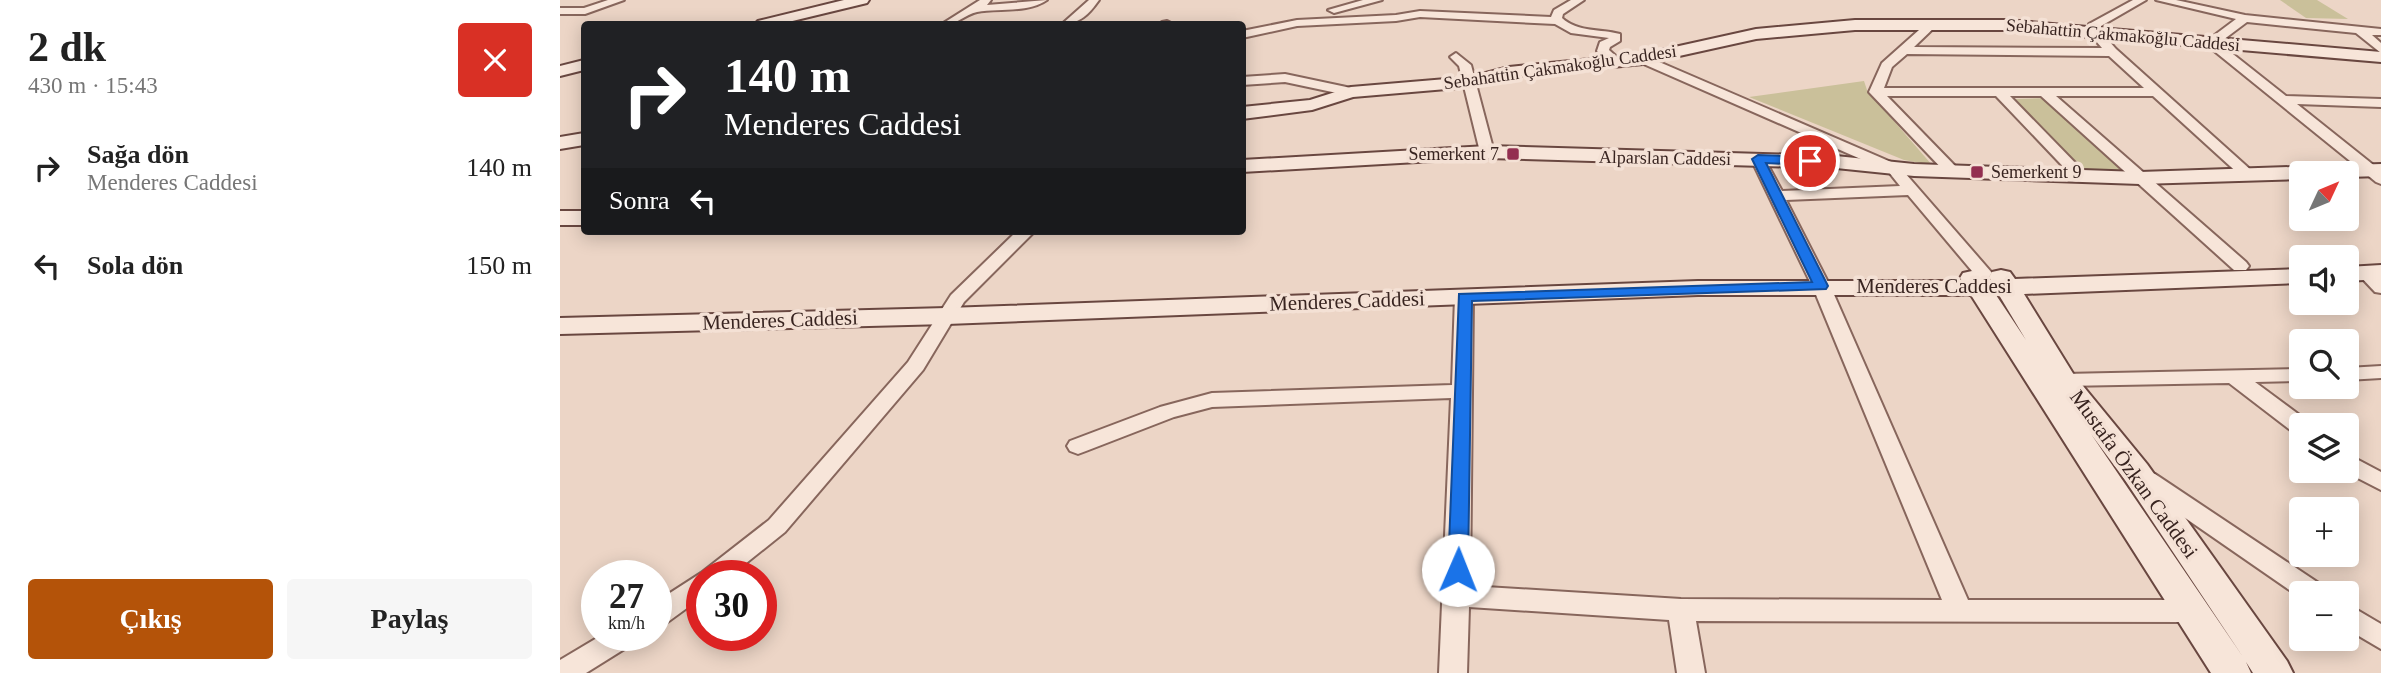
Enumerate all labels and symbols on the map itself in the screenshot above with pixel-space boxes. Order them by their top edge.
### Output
street label: Sebahattin Çakmakoğlu Caddesi [2005,15,2241,55]
street label: Sebahattin Çakmakoğlu Caddesi [1442,41,1678,93]
pin [1780,131,1840,191]
place label: Semerkent 7 [1409,144,1499,164]
marker: Semerkent 7 [1505,146,1521,162]
street label: Alparslan Caddesi [1599,147,1731,169]
north arrow [2289,161,2359,231]
place label: Semerkent 9 [1991,162,2081,182]
marker: Semerkent 9 [1969,164,1985,180]
street label: Menderes Caddesi [1856,274,2012,298]
street label: Menderes Caddesi [1269,286,1425,316]
street label: Menderes Caddesi [702,305,858,335]
street label: Mustafa Özkan Caddesi [2065,385,2203,563]
position arrow [1421,533,1495,607]
speed limit sign: 30 [686,560,777,651]

